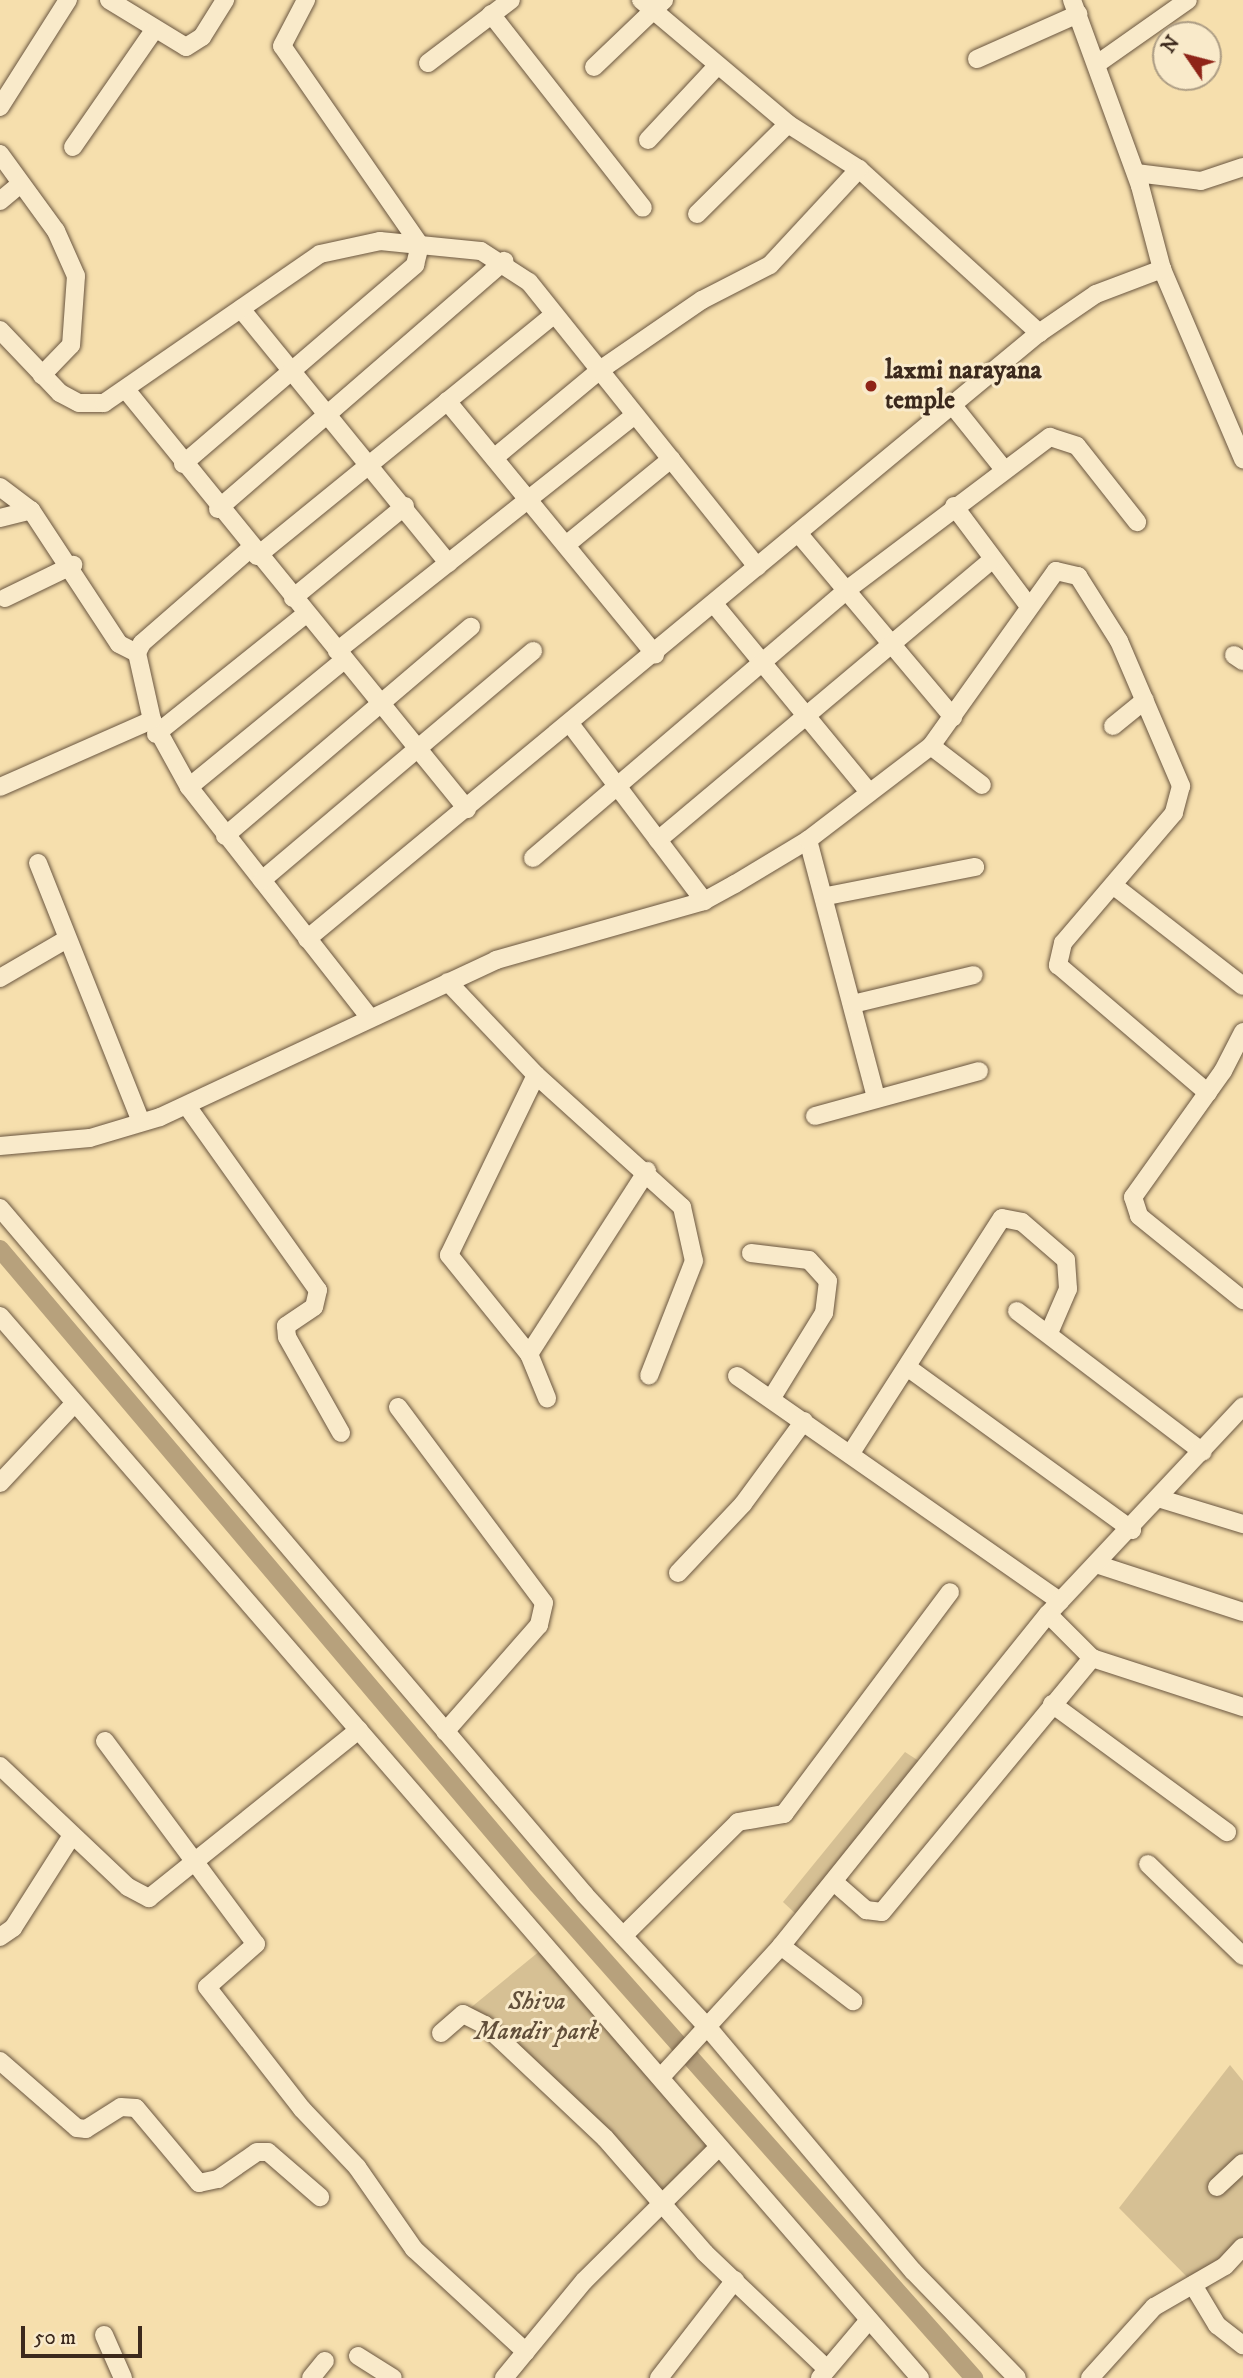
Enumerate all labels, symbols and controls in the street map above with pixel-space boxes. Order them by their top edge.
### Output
north arrow [1152,21,1222,91]
text: N [1157,32,1185,58]
place label: laxmi narayana temple [885,355,1042,416]
marker: laxmi narayana temple [863,378,879,394]
park label: Shiva Mandir park [475,1986,599,2048]
scale bar [24,2312,145,2356]
text: 50 m [34,2325,76,2351]

